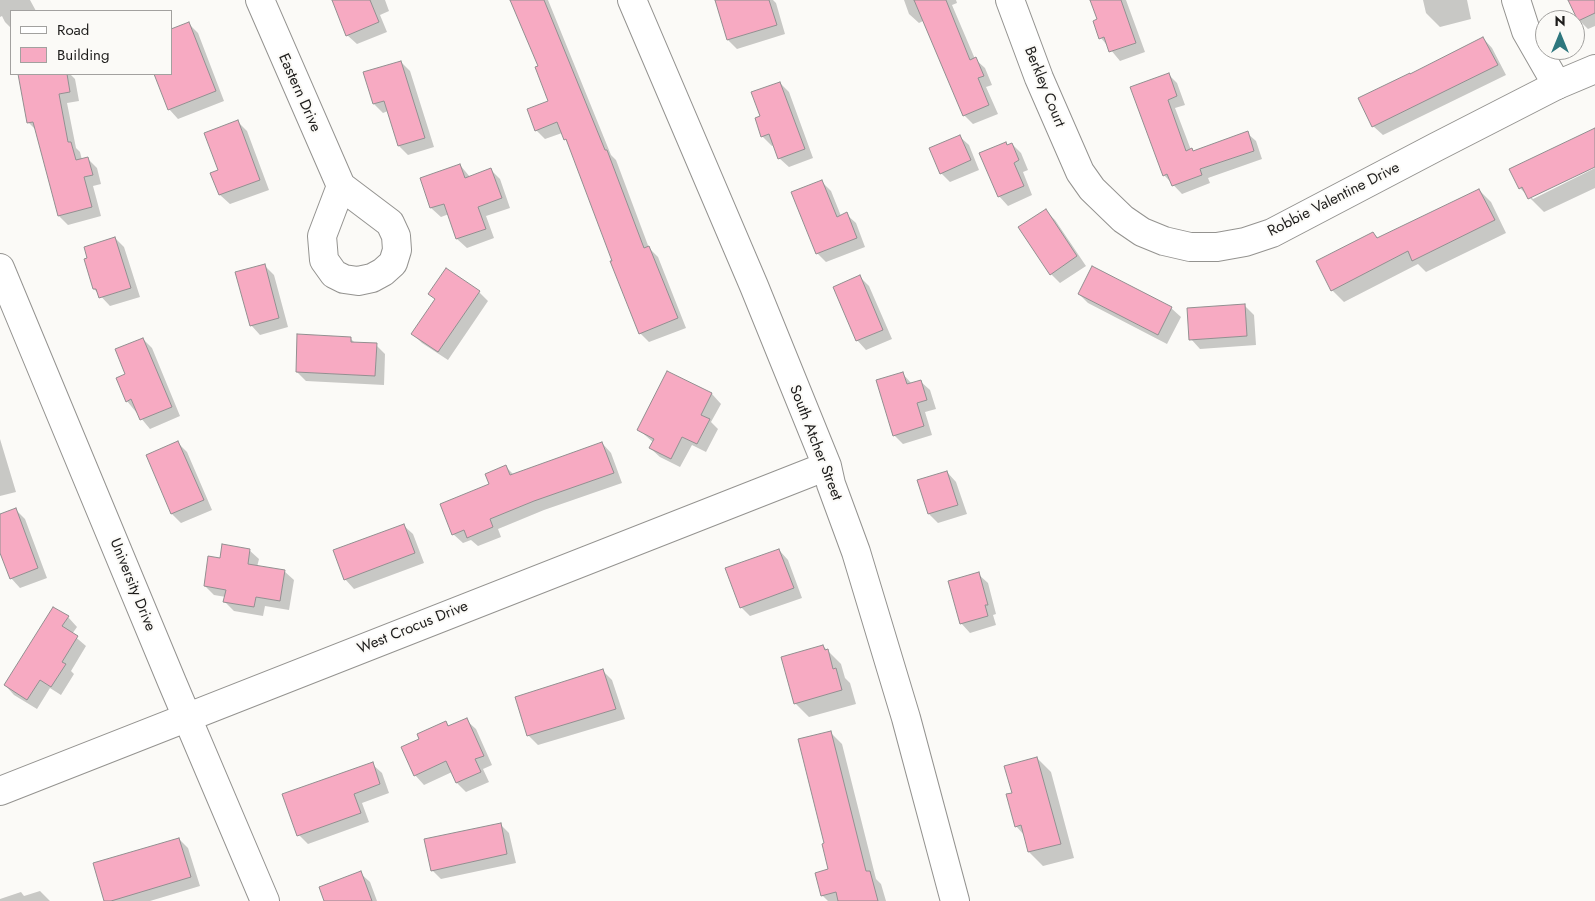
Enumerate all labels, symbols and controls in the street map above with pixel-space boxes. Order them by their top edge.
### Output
legend [10,10,172,75]
north arrow [1535,10,1585,60]
text: N [1554,11,1566,31]
text: Road [57,19,89,41]
text: Building [57,44,109,66]
street label: Berkley Court [1020,44,1068,130]
street label: Eastern Drive [274,51,324,135]
street label: Robbie Valentine Drive [1265,159,1403,241]
street label: South Atcher Street [785,383,845,503]
street label: University Drive [105,536,159,634]
street label: West Crocus Drive [355,598,471,658]

